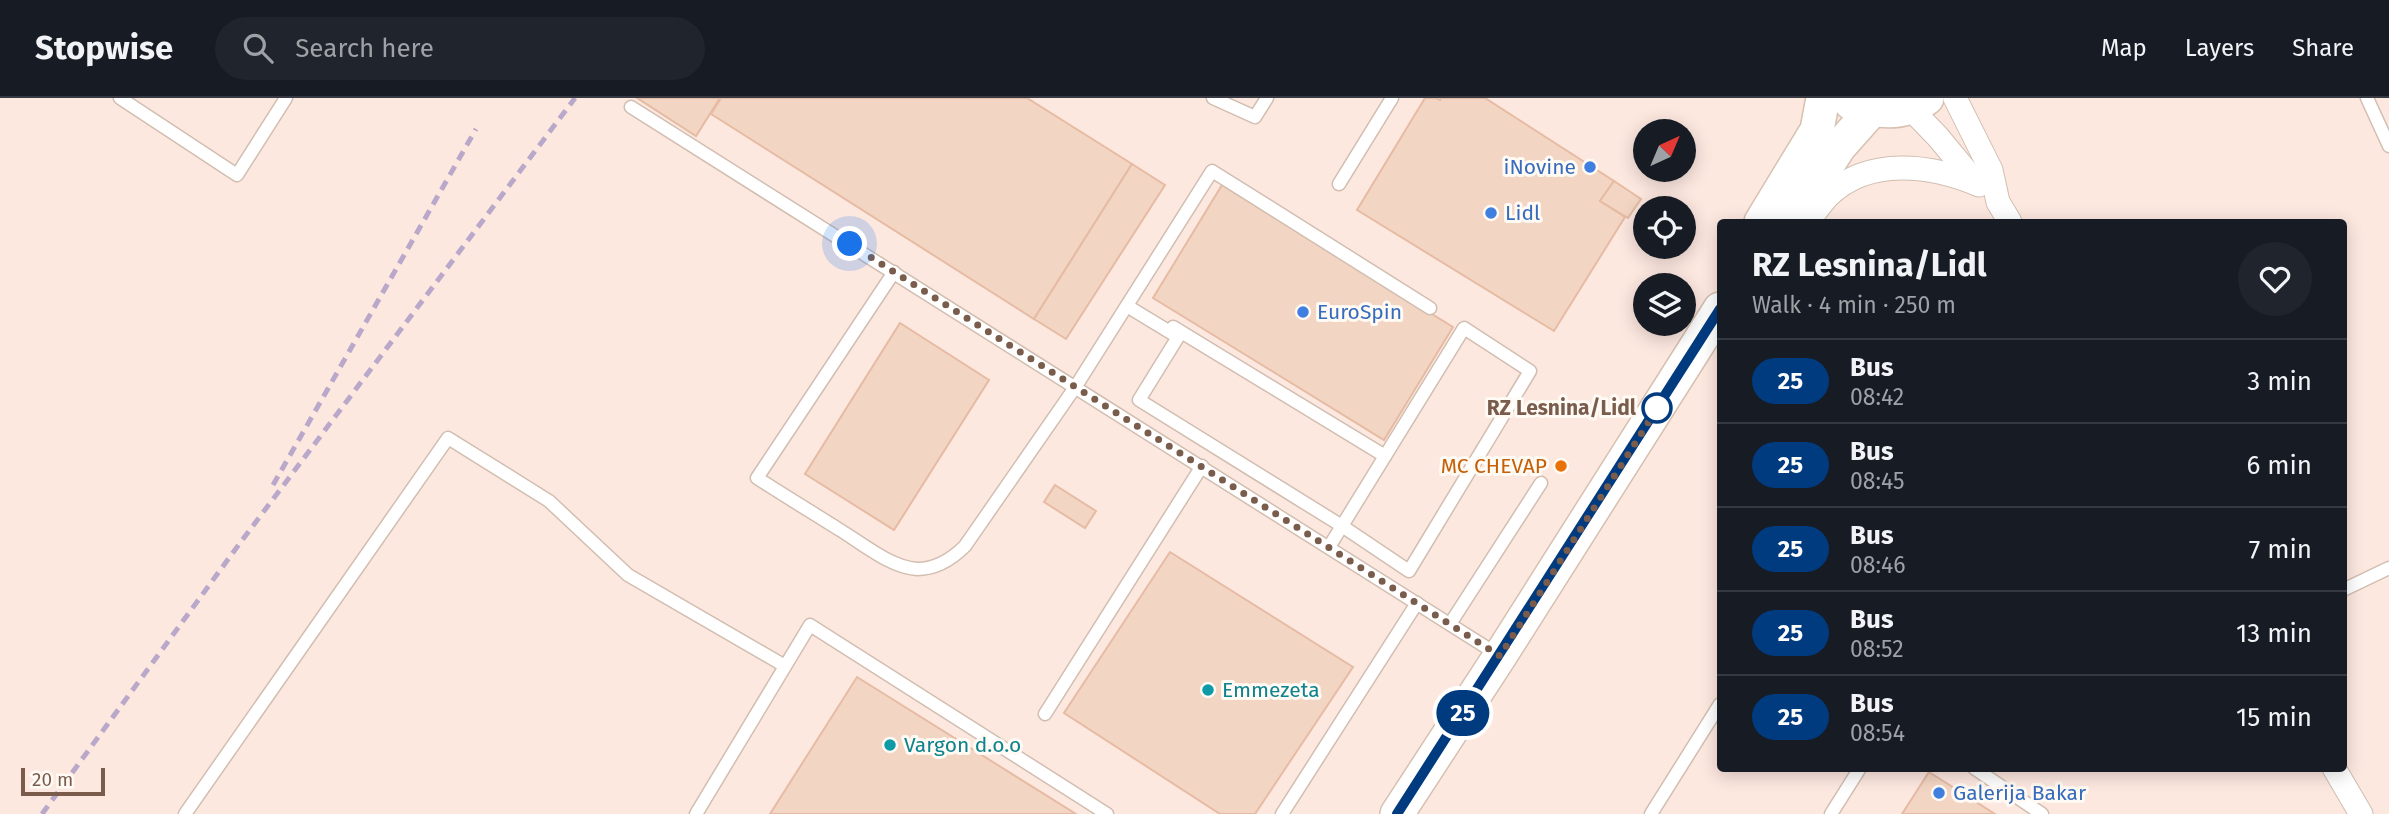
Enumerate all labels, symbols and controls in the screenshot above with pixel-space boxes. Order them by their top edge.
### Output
search box [215,17,705,80]
text: Stopwise [35,28,173,68]
icon: search [239,29,277,67]
text: Search here [295,33,434,64]
text: Map [2101,34,2147,62]
text: Layers [2185,34,2254,62]
text: Share [2292,34,2354,62]
north arrow [1633,119,1696,182]
map controls [1633,119,1696,336]
place label: iNovine [1504,154,1576,180]
marker: iNovine [1582,159,1598,175]
button: locate [1633,196,1696,259]
place label: Lidl [1505,200,1540,226]
marker: Lidl [1483,205,1499,221]
your location [832,226,867,261]
button: heart [2238,242,2312,316]
text: RZ Lesnina/Lidl [1752,245,1987,285]
button: layers [1633,273,1696,336]
text: Walk · 4 min · 250 m [1752,291,1956,319]
place label: EuroSpin [1317,299,1402,325]
marker: EuroSpin [1295,304,1311,320]
text: Bus [1850,352,1893,383]
text: 3 min [2247,366,2312,397]
text: 25 [1778,367,1803,395]
text: 08:42 [1850,383,1904,411]
marker: RZ Lesnina/Lidl [1642,393,1672,423]
place label: RZ Lesnina/Lidl [1487,395,1637,421]
text: Bus [1850,436,1893,467]
text: 6 min [2246,450,2312,481]
text: 25 [1778,451,1803,479]
place label: MC CHEVAP [1441,453,1547,479]
marker: MC CHEVAP [1553,458,1569,474]
text: 08:45 [1850,467,1904,495]
text: Bus [1850,520,1893,551]
text: 7 min [2249,534,2312,565]
text: 25 [1778,535,1803,563]
text: 08:46 [1850,551,1905,579]
text: Bus [1850,604,1893,635]
text: 13 min [2236,618,2312,649]
text: 25 [1778,619,1803,647]
text: 08:52 [1850,635,1904,663]
place label: Emmezeta [1222,677,1320,703]
marker: Emmezeta [1200,682,1216,698]
text: Bus [1850,688,1893,719]
line badge: 25 [1432,690,1494,736]
text: 25 [1450,699,1476,727]
text: 15 min [2236,702,2312,733]
text: 25 [1778,703,1803,731]
text: 08:54 [1850,719,1905,747]
place label: Vargon d.o.o [904,732,1021,758]
marker: Vargon d.o.o [882,737,898,753]
scale bar [21,765,105,797]
text: 20 m [32,768,73,791]
place label: Galerija Bakar [1953,780,2086,806]
marker: Galerija Bakar [1931,785,1947,801]

